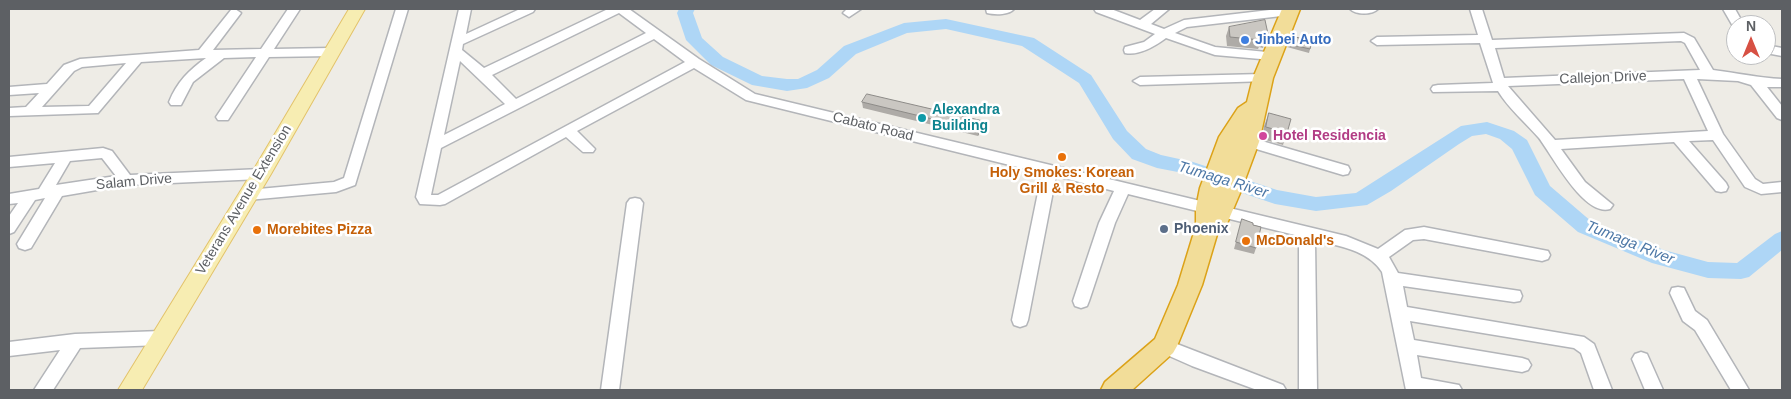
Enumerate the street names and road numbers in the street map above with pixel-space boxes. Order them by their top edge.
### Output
street label: Callejon Drive [1559,68,1647,88]
street label: Cabato Road [831,109,915,145]
street label: Veterans Avenue Extension [193,122,295,278]
street label: Salam Drive [95,170,173,194]

